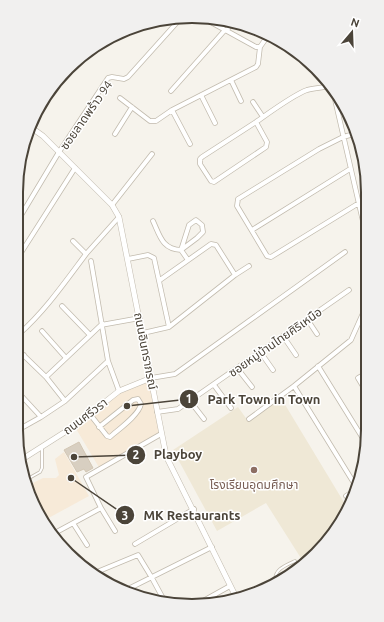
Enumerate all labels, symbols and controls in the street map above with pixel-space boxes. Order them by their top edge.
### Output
north arrow [332,12,372,52]
text: N [349,16,361,30]
street label: ซอยลาดพร้าว 94 [57,78,115,152]
street label: ซอยหมู่บ้านไทยศิริเหนือ [226,305,325,380]
street label: ถนนอินทราภรณ์ [132,311,160,391]
callout: Park Town in Town [179,387,328,412]
text: 1 [186,392,192,405]
text: Park Town in Town [208,392,320,406]
street label: ถนนศรีวรา [60,395,110,437]
callout: Playboy [126,442,210,467]
text: Playboy [154,447,202,461]
text: 2 [133,448,140,461]
marker: โรงเรียนอุดมศึกษา [249,465,259,475]
place label: โรงเรียนอุดมศึกษา [210,478,298,492]
callout: MK Restaurants [115,503,248,528]
text: MK Restaurants [144,508,240,522]
text: 3 [122,509,128,522]

